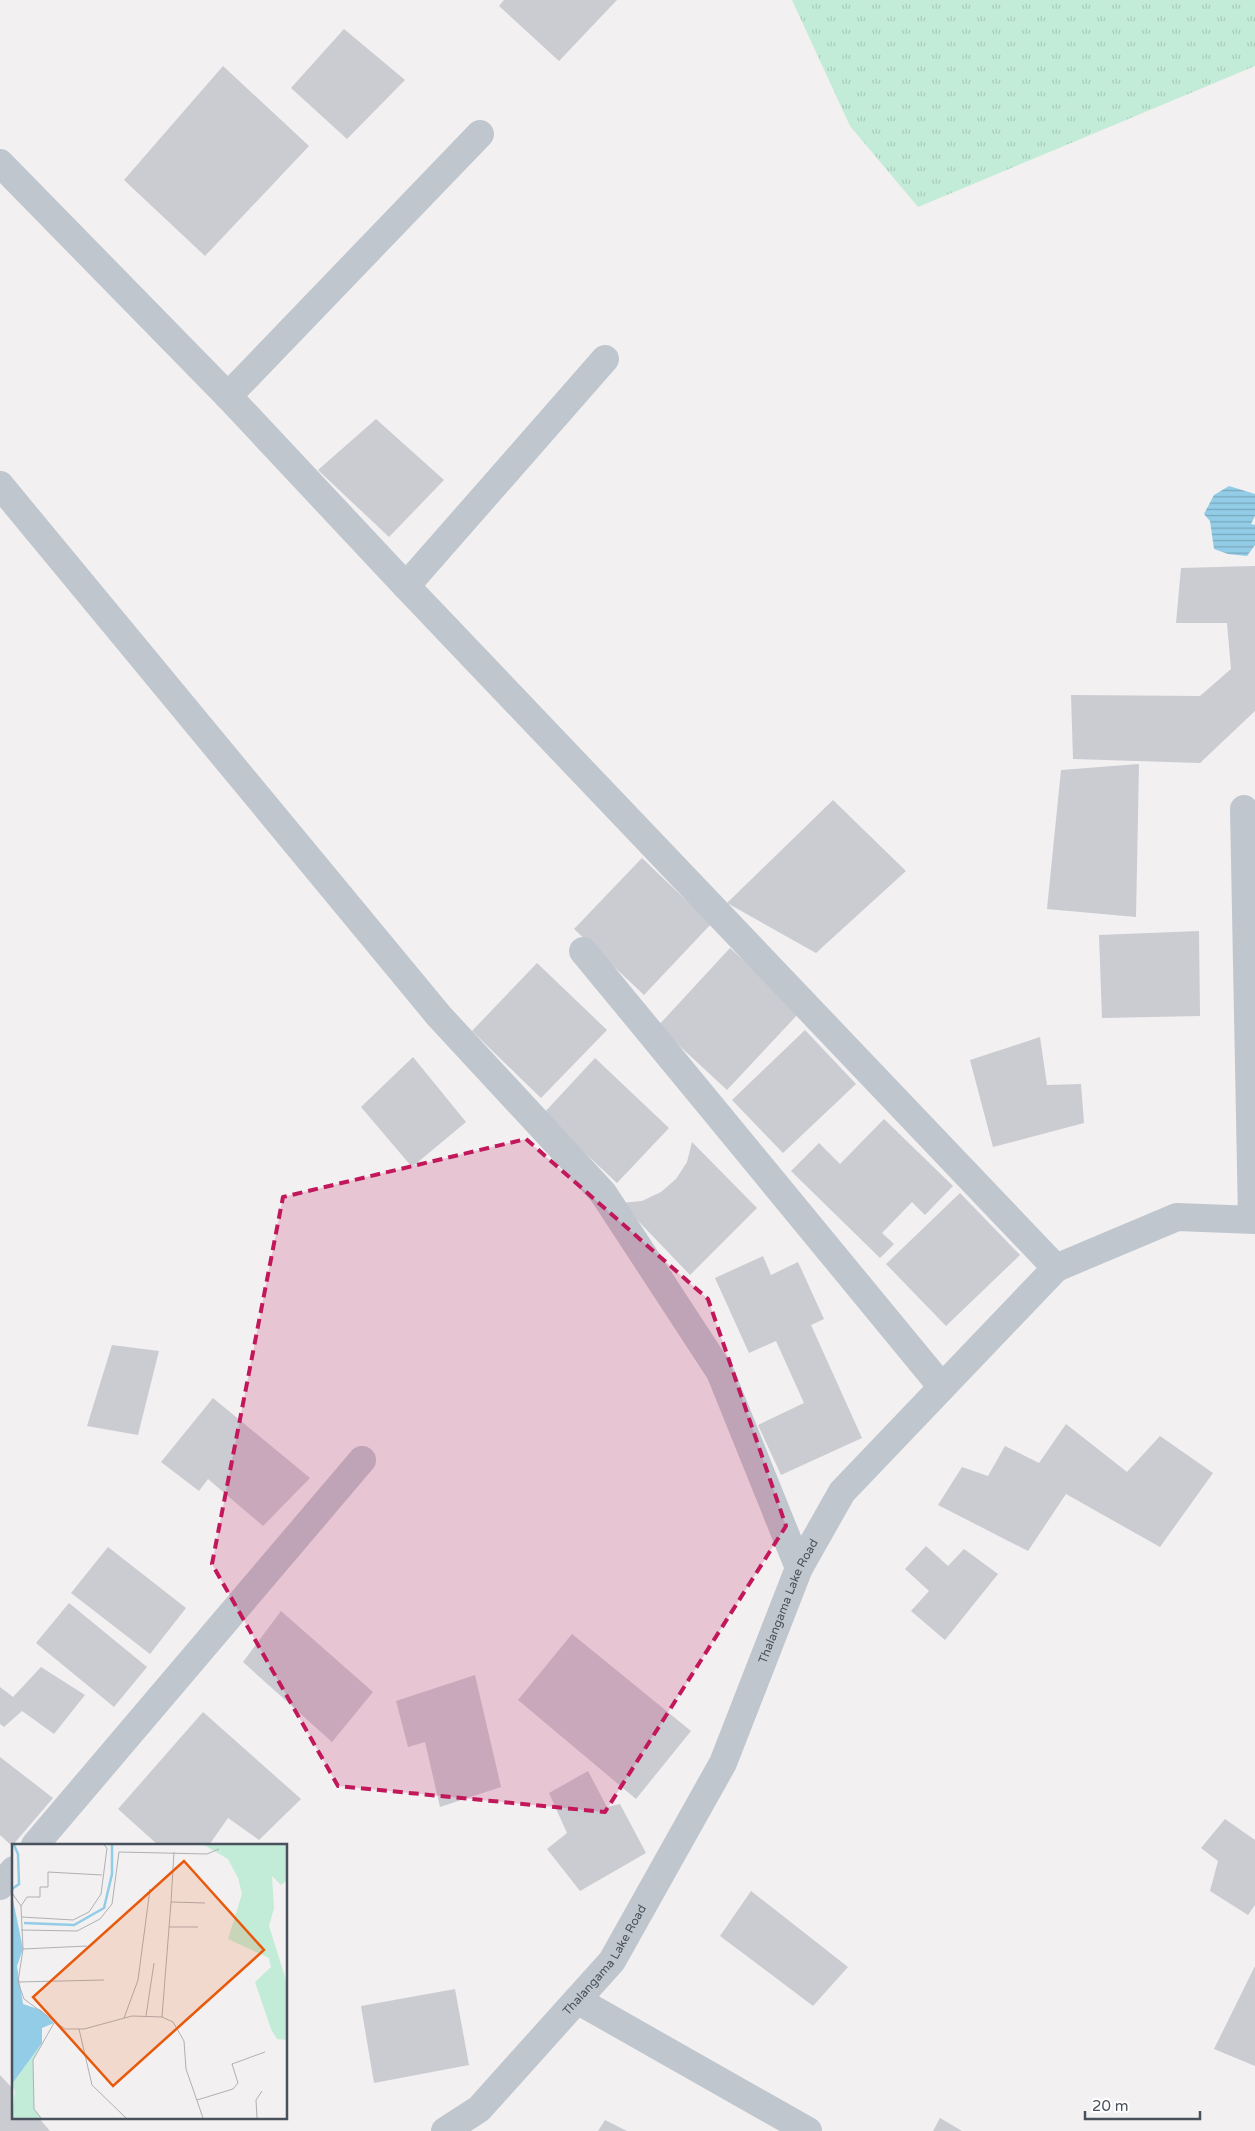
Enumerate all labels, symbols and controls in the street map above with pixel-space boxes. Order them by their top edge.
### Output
street label: Thalangama Lake Road [756,1537,821,1665]
inset map [12,1844,288,2118]
street label: Thalangama Lake Road [560,1902,649,2018]
scale bar [1085,2088,1200,2120]
text: 20 m [1092,2097,1129,2115]

